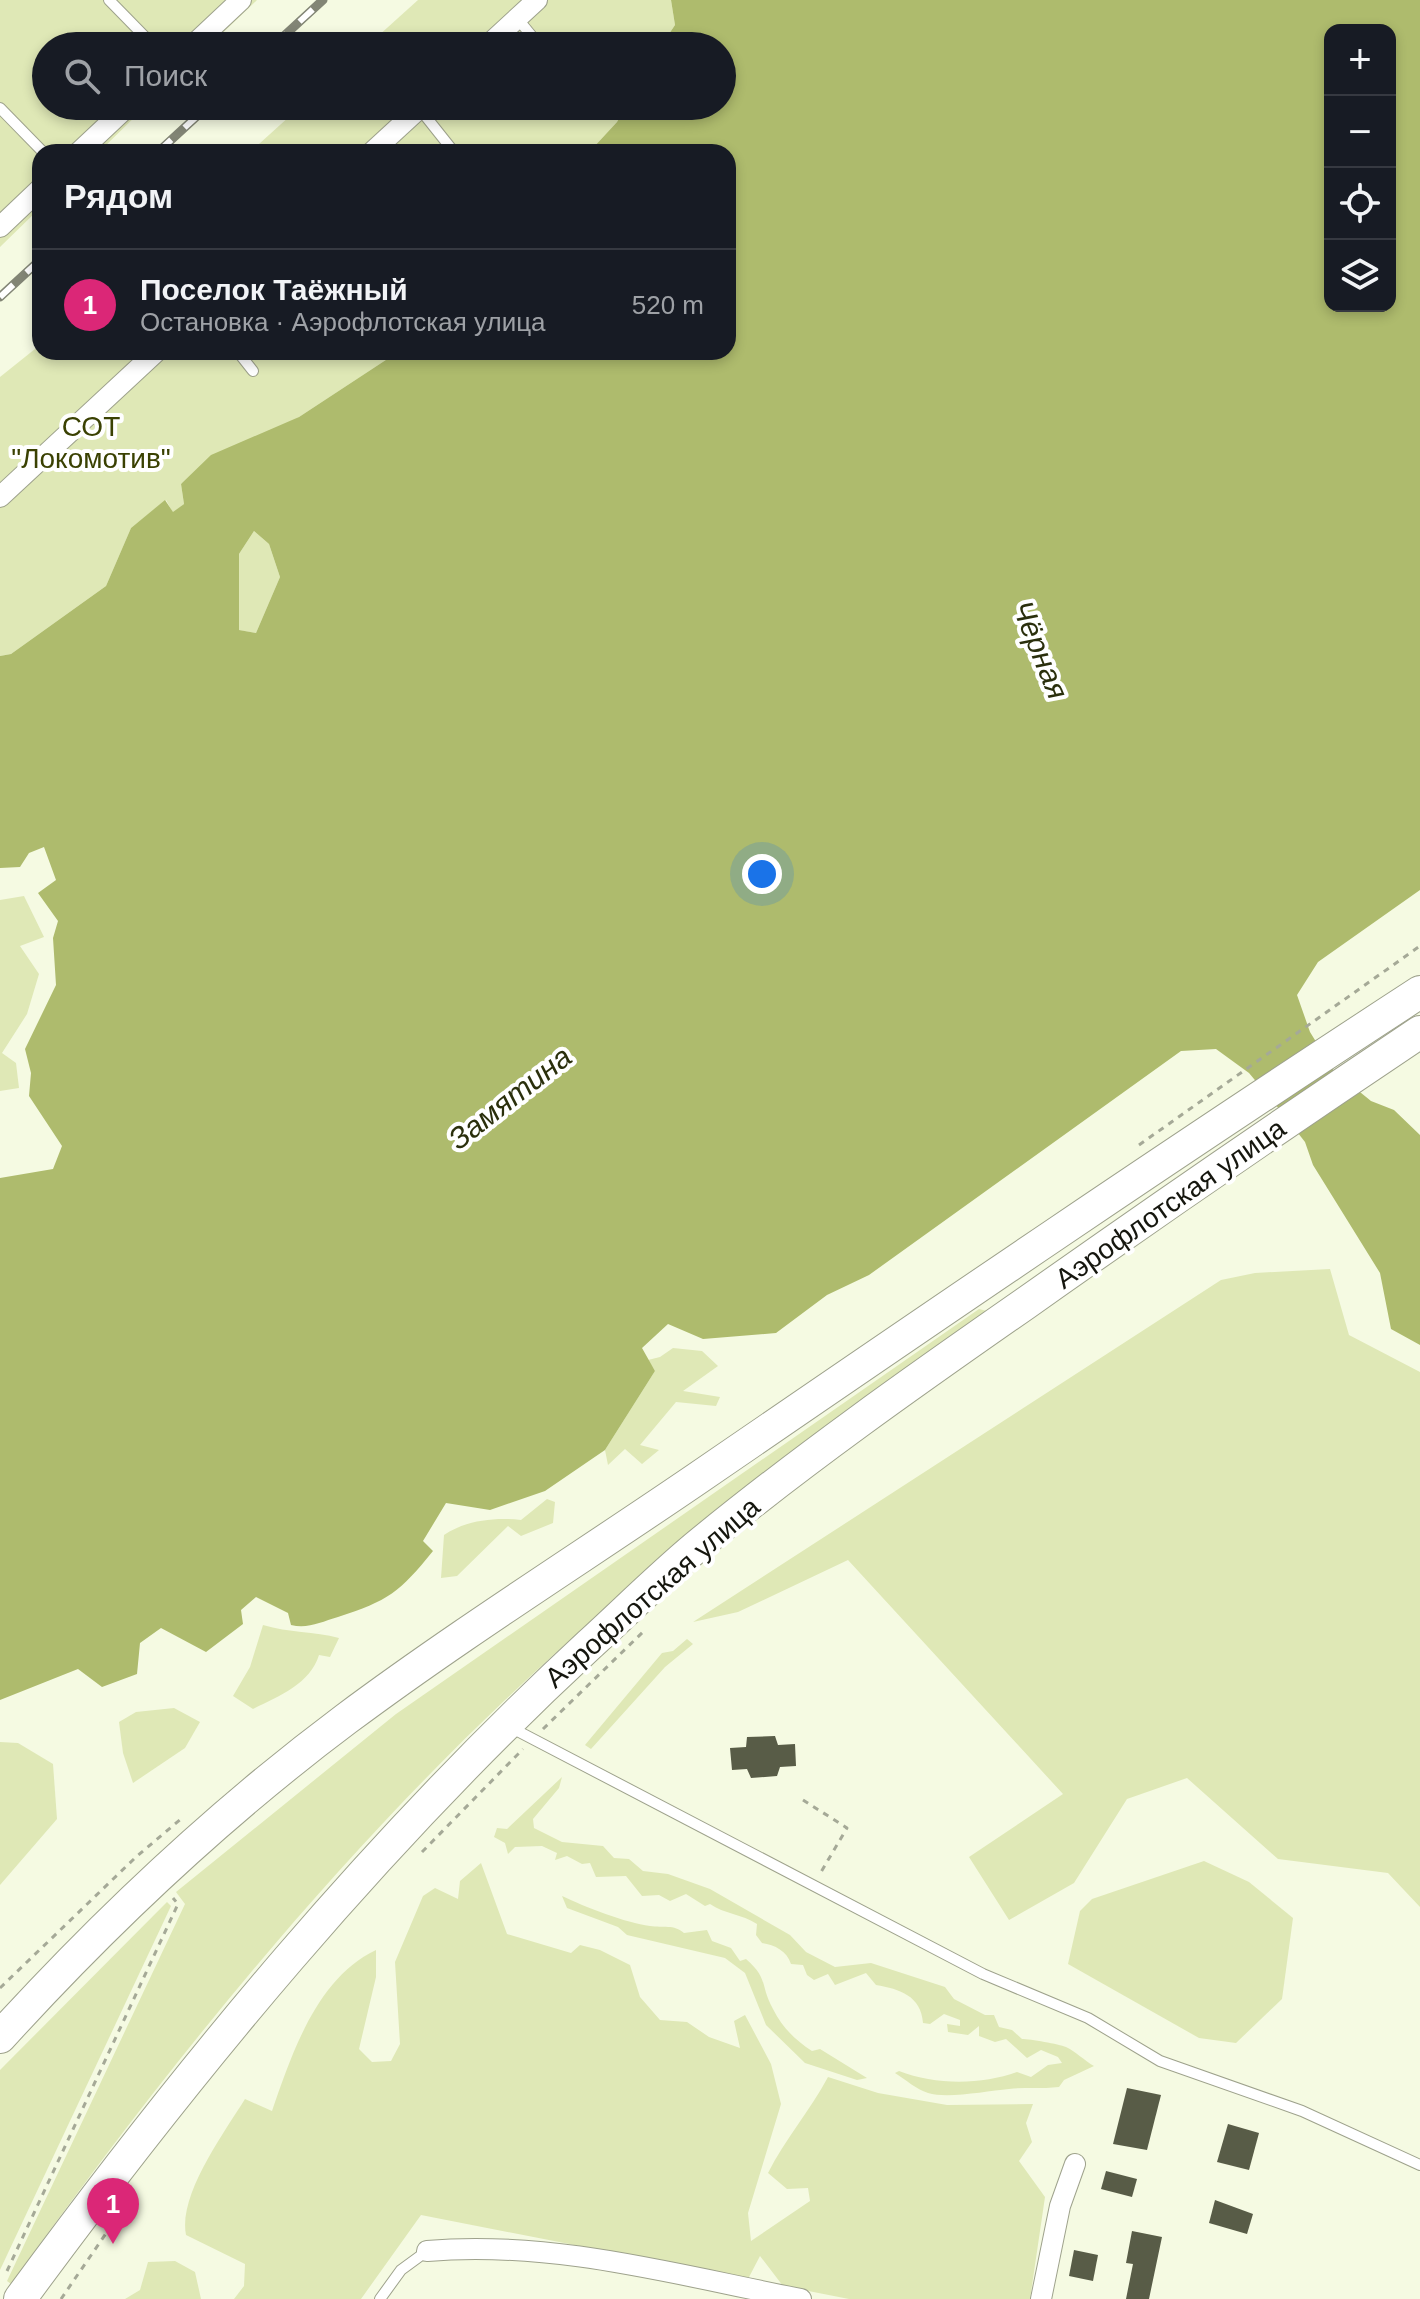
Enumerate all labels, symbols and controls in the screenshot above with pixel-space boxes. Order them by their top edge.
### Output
map controls [1324,24,1396,312]
button: + [1324,24,1396,96]
search box [32,32,736,120]
icon: search [60,54,104,98]
text: Поиск [124,59,207,92]
button: − [1324,96,1396,168]
button: locate [1324,168,1396,240]
text: Рядом [64,177,173,215]
button: layers [1324,240,1396,312]
text: Поселок Таёжный [140,273,408,306]
text: 1 [83,290,97,320]
text: 520 m [632,290,704,320]
text: Остановка · Аэрофлотская улица [140,307,546,337]
park label: СОТ "Локомотив" [11,411,171,474]
water label: Чёрная [1006,596,1075,704]
your location [742,854,782,894]
water label: Замятина [442,1039,578,1156]
street label: Аэрофлотская улица [1049,1112,1292,1295]
street label: Аэрофлотская улица [539,1491,766,1694]
pin: 1 [87,2178,139,2244]

